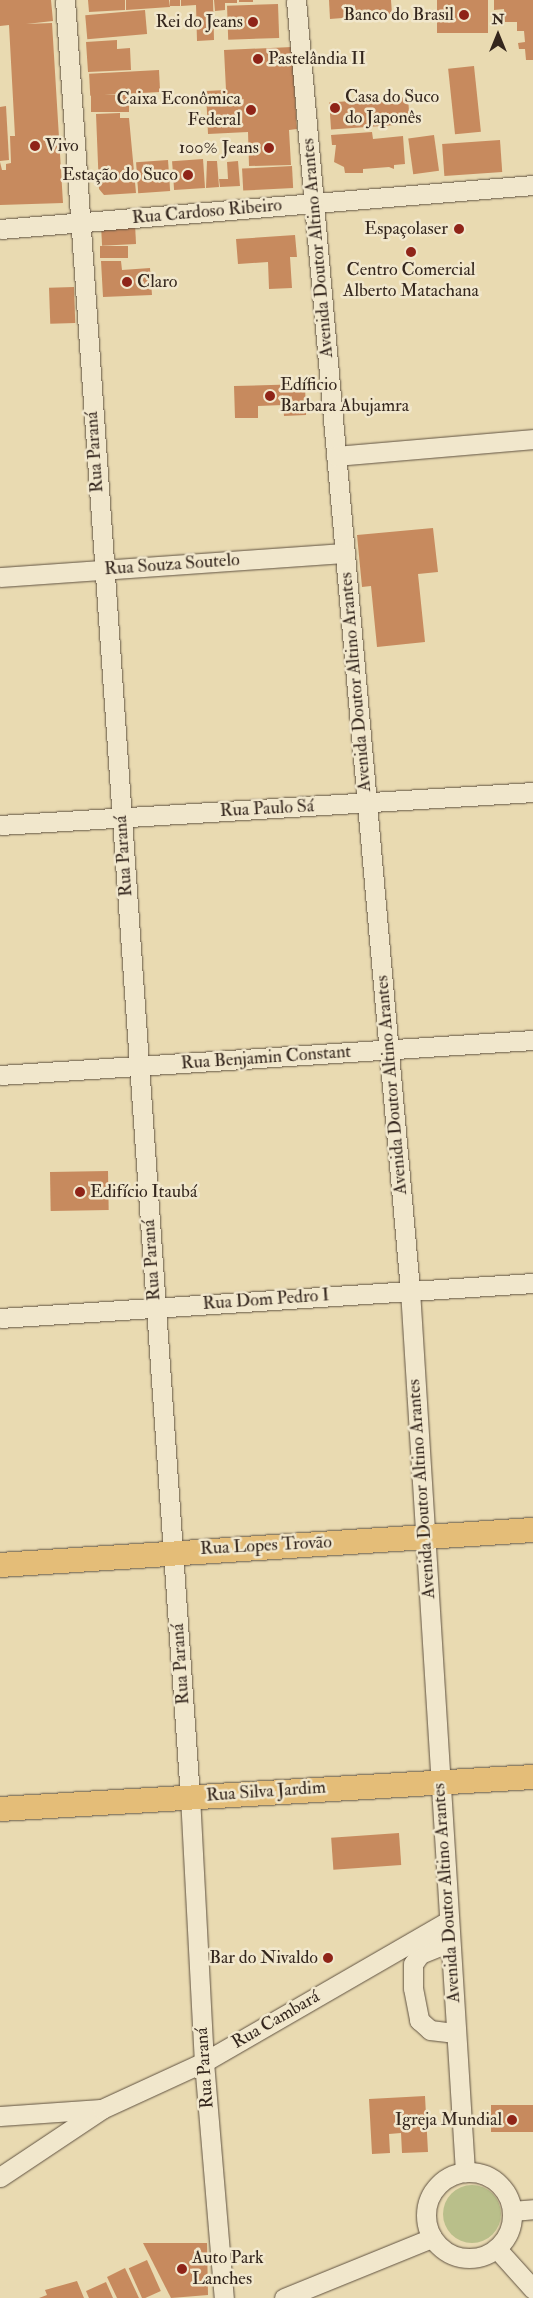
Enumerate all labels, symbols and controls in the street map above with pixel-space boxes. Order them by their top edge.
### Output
place label: Banco do Brasil [343,4,454,26]
marker: Banco do Brasil [458,9,470,21]
north arrow [473,10,523,60]
place label: Rei do Jeans [155,11,243,33]
text: N [492,11,504,28]
marker: Rei do Jeans [247,16,259,28]
place label: Pastelândia II [268,48,366,70]
marker: Pastelândia II [252,53,264,65]
place label: Casa do Suco do Japonês [345,87,439,130]
place label: Caixa Econômica Federal [116,89,241,132]
marker: Casa do Suco do Japonês [329,102,341,114]
marker: Caixa Econômica Federal [245,104,257,116]
place label: Vivo [45,135,79,157]
place label: 100% Jeans [179,137,259,159]
street label: Avenida Doutor Altino Arantes [298,137,338,359]
marker: Vivo [29,140,41,152]
marker: 100% Jeans [263,142,275,154]
place label: Estação do Suco [62,164,178,186]
marker: Estação do Suco [182,169,194,181]
street label: Rua Cardoso Ribeiro [131,195,283,229]
place label: Espaçolaser [364,218,448,240]
marker: Espaçolaser [452,222,466,236]
marker: Centro Comercial Alberto Matachana [405,246,417,258]
place label: Centro Comercial Alberto Matachana [343,260,479,302]
place label: Claro [137,271,178,293]
marker: Claro [121,276,133,288]
place label: Edíficio Barbara Abujamra [280,375,409,418]
marker: Edíficio Barbara Abujamra [264,390,276,402]
street label: Rua Paraná [81,411,109,493]
street label: Rua Souza Soutelo [104,549,240,581]
street label: Avenida Doutor Altino Arantes [336,571,376,793]
street label: Rua Paulo Sá [219,796,315,822]
street label: Rua Paraná [110,815,138,897]
street label: Avenida Doutor Altino Arantes [372,974,412,1196]
street label: Rua Benjamin Constant [180,1041,352,1075]
place label: Edifício Itaubá [90,1181,197,1203]
marker: Edifício Itaubá [74,1186,86,1198]
street label: Rua Paraná [138,1219,166,1301]
street label: Rua Dom Pedro I [202,1285,330,1315]
street label: Avenida Doutor Altino Arantes [404,1378,440,1600]
street label: Rua Lopes Trovão [200,1532,332,1560]
street label: Rua Paraná [167,1623,195,1705]
street label: Rua Silva Jardim [205,1777,327,1807]
street label: Avenida Doutor Altino Arantes [429,1782,465,2004]
place label: Bar do Nivaldo [209,1947,318,1969]
marker: Bar do Nivaldo [322,1952,334,1964]
street label: Rua Cambará [228,1986,324,2054]
street label: Rua Paraná [191,2027,219,2109]
place label: Igreja Mundial [395,2109,502,2131]
marker: Igreja Mundial [506,2114,518,2126]
place label: Auto Park Lanches [192,2248,264,2290]
marker: Auto Park Lanches [176,2263,188,2275]

